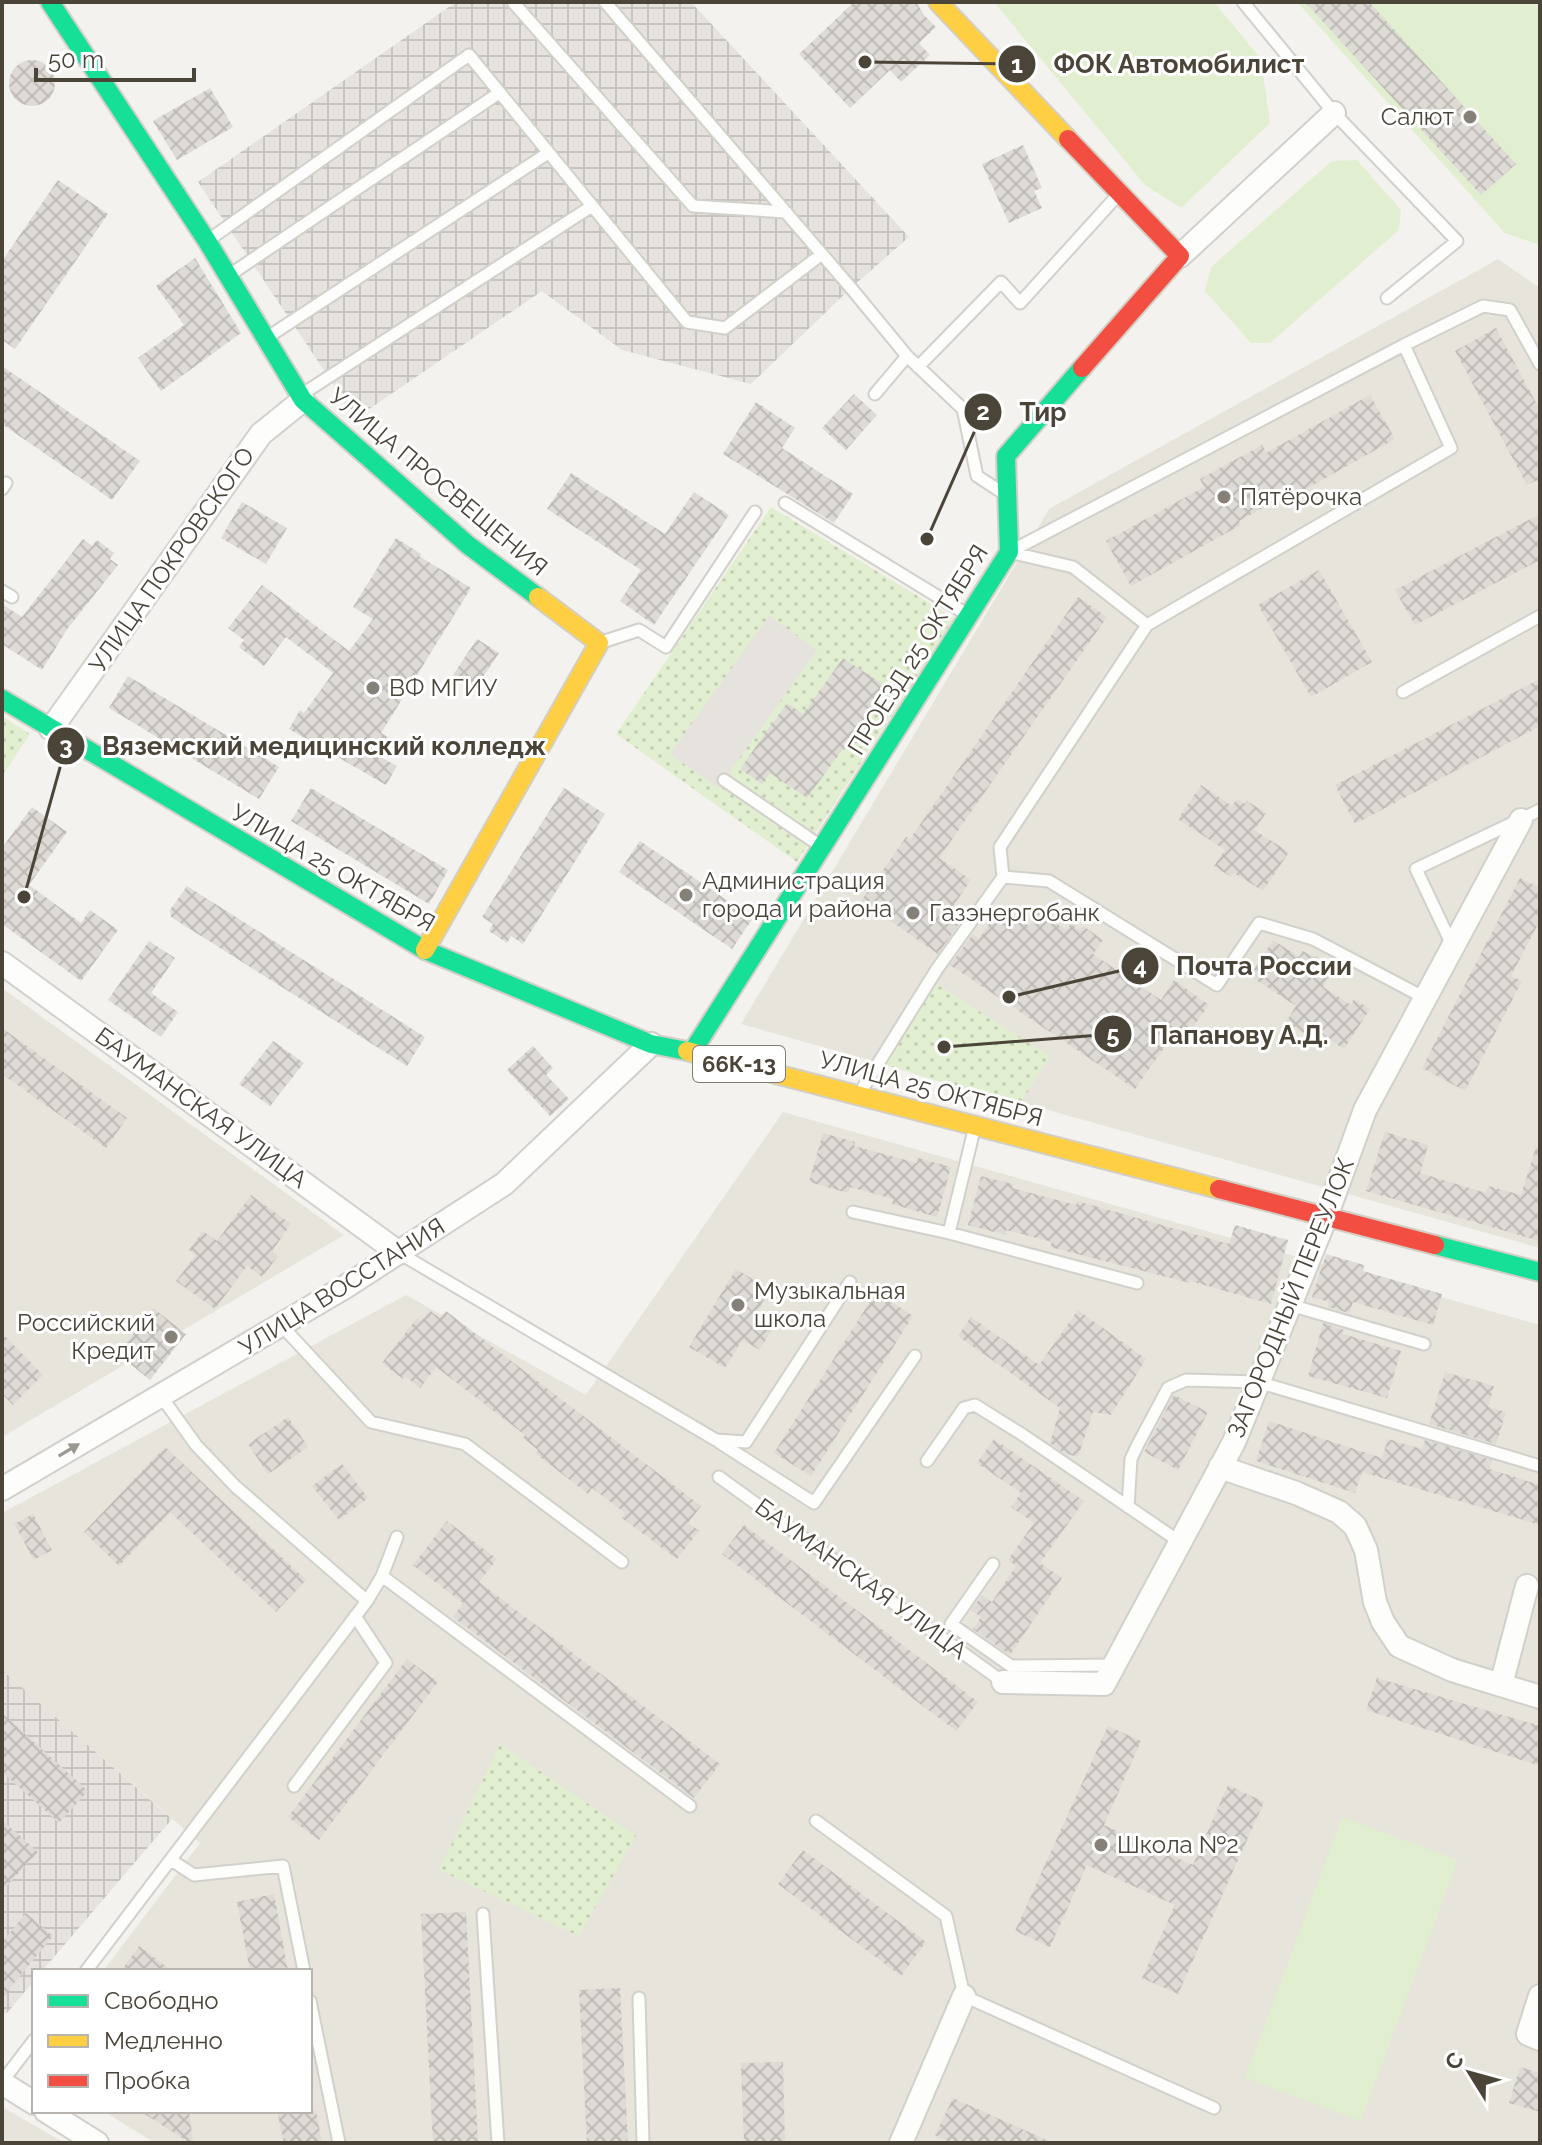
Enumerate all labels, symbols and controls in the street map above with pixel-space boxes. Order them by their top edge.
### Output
scale bar [36,32,194,82]
callout: ФОК Автомобилист [997,39,1321,89]
text: 50 m [48,45,104,74]
text: ФОК Автомобилист [1054,49,1305,79]
text: 1 [1011,50,1023,79]
place label: Салют [1381,102,1455,131]
marker: Салют [1461,108,1479,126]
street label: УЛИЦА ПРОСВЕЩЕНИЯ [323,382,554,582]
callout: Тир [963,387,1082,437]
text: 2 [976,397,990,426]
text: Тир [1019,397,1067,427]
street label: УЛИЦА ПОКРОВСКОГО [83,442,260,678]
place label: Пятёрочка [1240,482,1362,511]
marker: Пятёрочка [1215,488,1233,506]
street label: ПРОЕЗД 25 ОКТЯБРЯ [841,539,994,760]
place label: ВФ МГИУ [389,673,497,702]
marker: ВФ МГИУ [364,679,382,697]
callout: Вяземский медицинский колледж [46,721,562,771]
text: 3 [59,731,73,760]
text: Вяземский медицинский колледж [102,731,546,761]
street label: УЛИЦА 25 ОКТЯБРЯ [226,797,440,938]
place label: Администрация города и района [702,866,892,923]
marker: Администрация города и района [677,886,695,904]
place label: Газэнергобанк [929,898,1100,927]
marker: Газэнергобанк [904,904,922,922]
callout: Почта России [1120,941,1368,991]
text: Почта России [1176,951,1352,981]
text: 4 [1133,952,1147,981]
callout: Папанову А.Д. [1093,1009,1345,1059]
text: 5 [1106,1020,1120,1049]
text: Папанову А.Д. [1149,1020,1329,1050]
street label: БАУМАНСКАЯ УЛИЦА [90,1021,313,1194]
street label: УЛИЦА 25 ОКТЯБРЯ [816,1045,1046,1132]
road number: 66К-13 [693,1046,785,1082]
street label: ЗАГОРОДНЫЙ ПЕРЕУЛОК [1221,1154,1360,1442]
street label: УЛИЦА ВОССТАНИЯ [234,1212,450,1362]
place label: Музыкальная школа [754,1276,906,1333]
marker: Музыкальная школа [729,1296,747,1314]
place label: Российский Кредит [17,1308,156,1365]
marker: Российский Кредит [162,1328,180,1346]
one-way arrow [58,1443,80,1457]
street label: БАУМАНСКАЯ УЛИЦА [750,1492,973,1665]
place label: Школа №2 [1117,1830,1239,1859]
marker: Школа №2 [1092,1836,1110,1854]
legend [32,1969,312,2113]
text: Свободно [104,1986,219,2015]
text: Медленно [104,2026,223,2055]
north arrow [1430,2033,1510,2113]
text: С [1439,2047,1469,2075]
text: Пробка [104,2066,190,2095]

